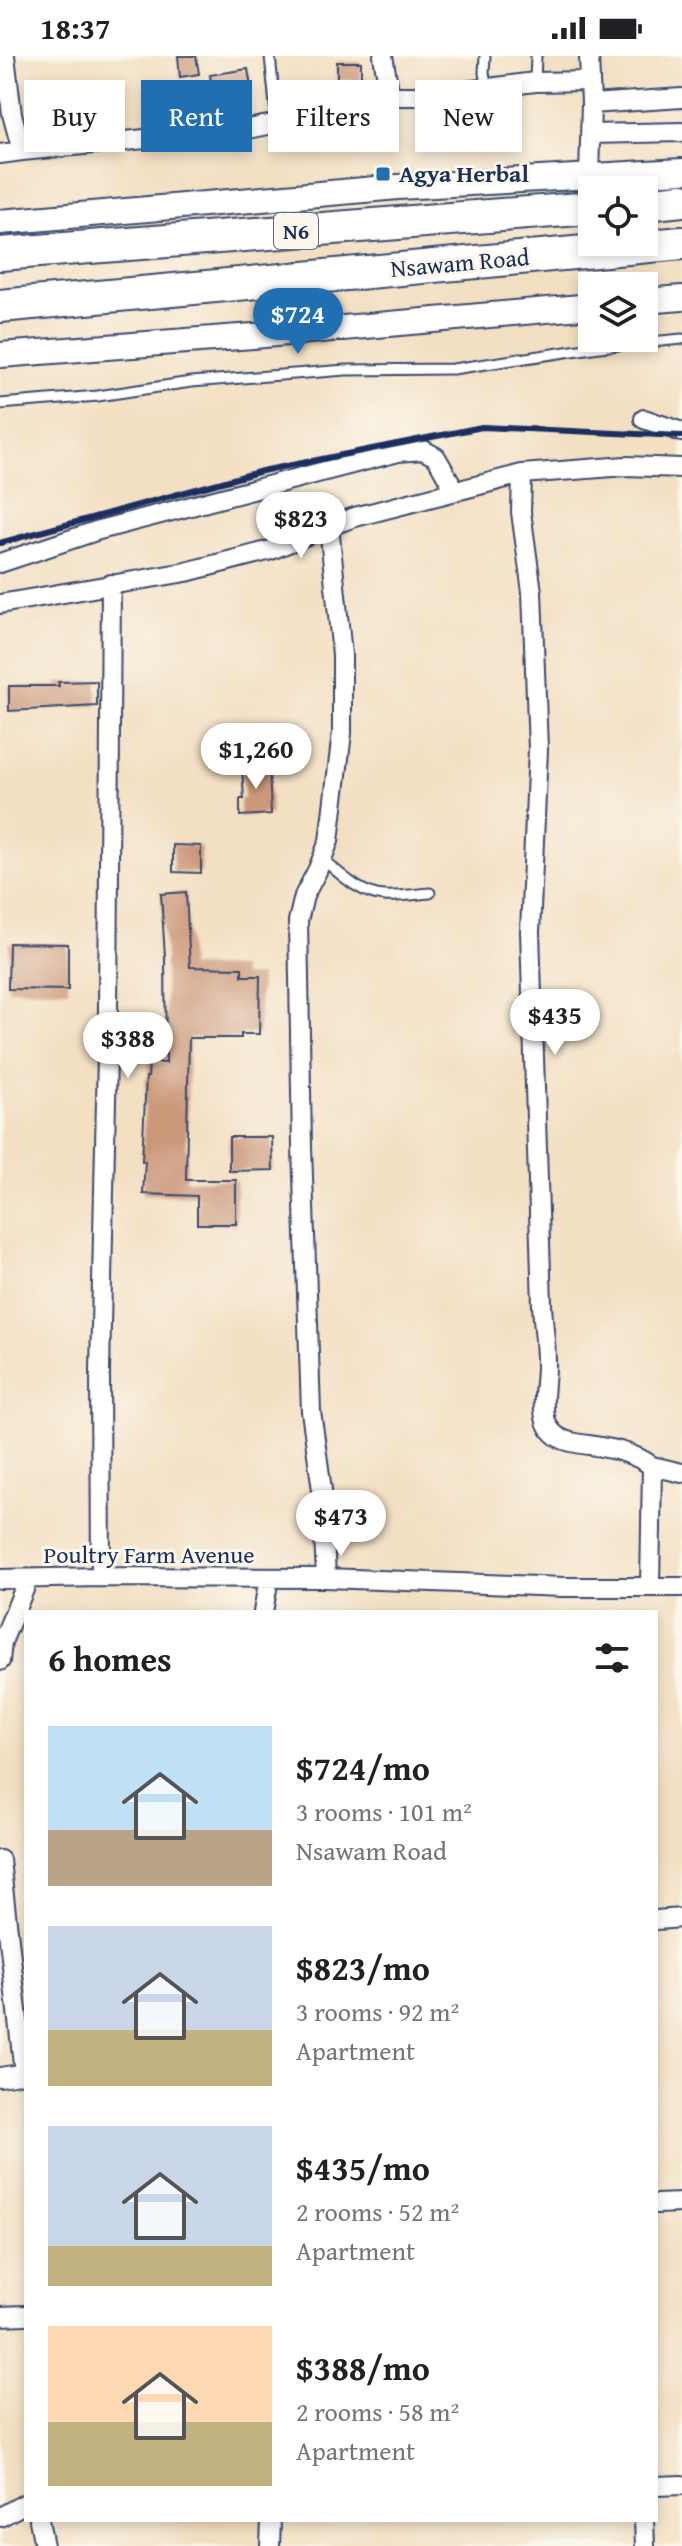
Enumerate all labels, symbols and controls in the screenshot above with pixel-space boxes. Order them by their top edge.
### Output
text: 18:37 [40,6,111,50]
chip: Buy [24,80,125,152]
chip: Rent [141,80,252,152]
chip: Filters [268,80,399,152]
chip: New [415,80,522,152]
place label: Agya Herbal [399,156,529,191]
marker: Agya Herbal [374,165,392,183]
map controls [578,176,658,352]
button: locate [578,176,658,256]
road number: N6 [274,213,318,249]
street label: Nsawam Road [389,239,531,286]
button: layers [578,272,658,352]
pin: $724 [251,288,345,356]
text: $724 [271,294,325,333]
pin: $823 [254,492,348,560]
text: $823 [274,498,328,537]
pin: $1,260 [191,723,321,791]
text: $1,260 [219,729,293,768]
pin: $435 [508,989,602,1057]
text: $435 [528,995,582,1034]
pin: $388 [81,1012,175,1080]
text: $388 [101,1018,155,1057]
pin: $473 [294,1490,388,1558]
text: $473 [314,1496,368,1535]
street label: Poultry Farm Avenue [43,1537,255,1572]
text: 6 homes [48,1634,172,1683]
icon: filters [590,1636,634,1680]
text: $724/mo [296,1743,430,1792]
icon: home [112,1758,208,1854]
text: 3 rooms · 101 m² [296,1792,472,1831]
text: Nsawam Road [296,1831,447,1870]
text: $823/mo [296,1943,430,1992]
icon: home [112,1958,208,2054]
text: 3 rooms · 92 m² [296,1992,459,2031]
text: Apartment [296,2031,415,2070]
text: $435/mo [296,2143,430,2192]
icon: home [112,2158,208,2254]
text: 2 rooms · 52 m² [296,2192,459,2231]
text: Apartment [296,2231,415,2270]
text: $388/mo [296,2343,430,2392]
icon: home [112,2358,208,2454]
text: 2 rooms · 58 m² [296,2392,459,2431]
text: Apartment [296,2431,415,2470]

